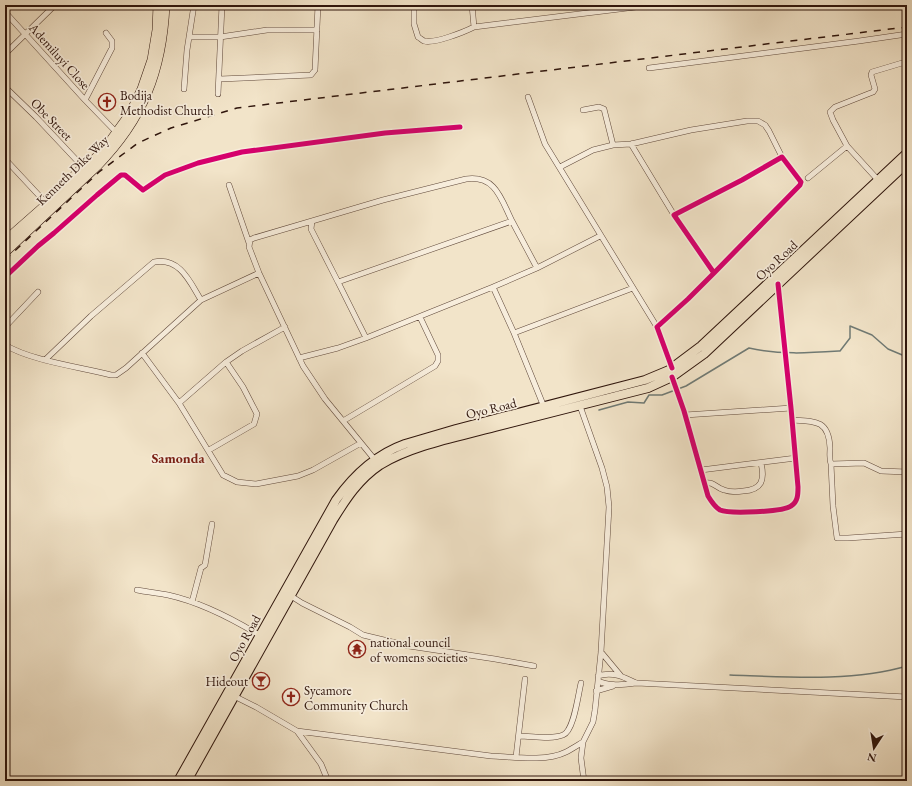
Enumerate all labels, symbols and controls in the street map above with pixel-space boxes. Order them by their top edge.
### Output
street label: Ademiluyi Close [25,19,94,93]
place label: Bodija Methodist Church [120,87,214,119]
church icon: Bodija Methodist Church [97,92,117,112]
street label: Obe Street [27,94,76,144]
street label: Kenneth Dike Way [33,131,112,209]
street label: Oyo Road [752,236,801,284]
street label: Oyo Road [464,394,519,423]
district label: Samonda [151,449,205,467]
street label: Oyo Road [225,611,265,665]
place label: national council of womens societies [370,634,468,666]
temple icon: national council of womens societies [347,639,367,659]
bar icon: Hideout [251,671,271,691]
place label: Hideout [205,673,248,690]
place label: Sycamore Community Church [304,682,409,714]
church icon: Sycamore Community Church [281,687,301,707]
north arrow [854,728,894,768]
text: N [866,750,878,766]

